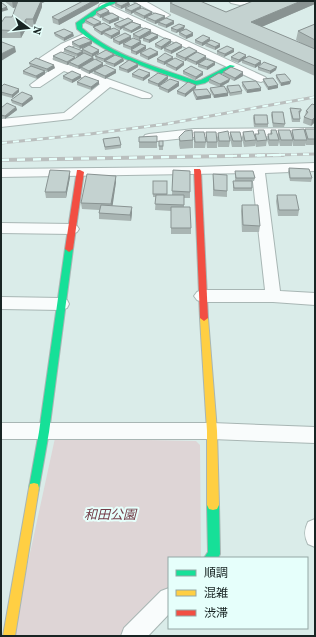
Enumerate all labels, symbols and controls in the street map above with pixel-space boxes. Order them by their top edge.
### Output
north arrow [8,8,48,48]
text: N [29,25,45,36]
park label: 和田公園 [84,506,138,523]
legend [168,557,308,629]
text: 順調 [204,565,228,581]
text: 混雑 [204,585,228,601]
text: 渋滞 [204,605,228,621]

